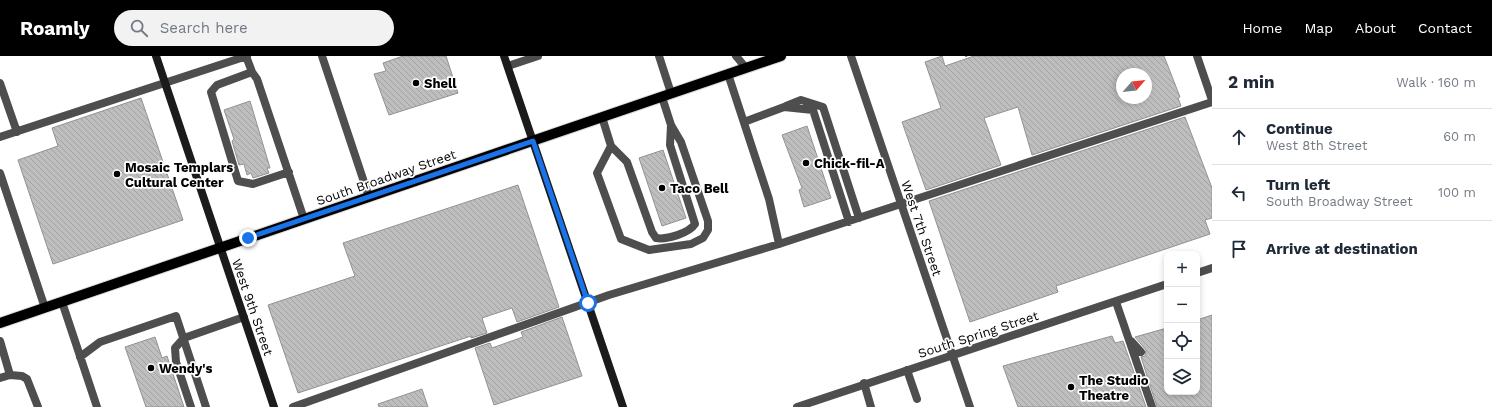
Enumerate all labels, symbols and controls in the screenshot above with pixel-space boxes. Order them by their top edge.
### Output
search box [114,10,394,46]
text: Roamly [20,17,90,40]
icon: search [128,17,150,39]
text: Search here [160,19,248,37]
text: Home [1242,20,1282,36]
text: Map [1304,20,1333,36]
text: About [1355,20,1396,36]
text: Contact [1418,20,1472,36]
north arrow [1116,68,1152,104]
text: 2 min [1228,72,1274,92]
text: Walk · 160 m [1396,75,1476,90]
place label: Shell [424,76,457,91]
marker: Shell [411,78,421,88]
text: Continue [1266,120,1333,138]
icon: ahead [1228,126,1250,148]
text: 60 m [1443,129,1476,144]
text: West 8th Street [1266,138,1367,153]
street label: South Broadway Street [314,146,458,208]
place label: Chick-fil-A [814,156,885,171]
marker: Chick-fil-A [801,158,811,168]
place label: Mosaic Templars Cultural Center [125,160,233,190]
marker: Mosaic Templars Cultural Center [112,169,122,179]
text: Turn left [1266,176,1330,194]
street label: West 7th Street [898,178,945,278]
place label: Taco Bell [670,181,729,196]
icon: left [1228,182,1250,204]
marker: Taco Bell [657,183,667,193]
text: 100 m [1438,185,1476,200]
text: South Broadway Street [1266,194,1413,209]
route end [239,229,257,247]
icon: arrive [1228,238,1250,260]
text: Arrive at destination [1266,240,1418,258]
map controls [1164,251,1200,395]
button: + [1164,251,1200,287]
street label: West 9th Street [229,257,276,358]
button: − [1164,287,1200,323]
route start [579,294,597,312]
street label: South Spring Street [916,308,1041,361]
button: locate [1164,323,1200,359]
button: layers [1164,359,1200,395]
place label: Wendy's [159,361,213,376]
marker: Wendy's [146,363,156,373]
place label: The Studio Theatre [1079,373,1149,403]
marker: The Studio Theatre [1066,382,1076,392]

